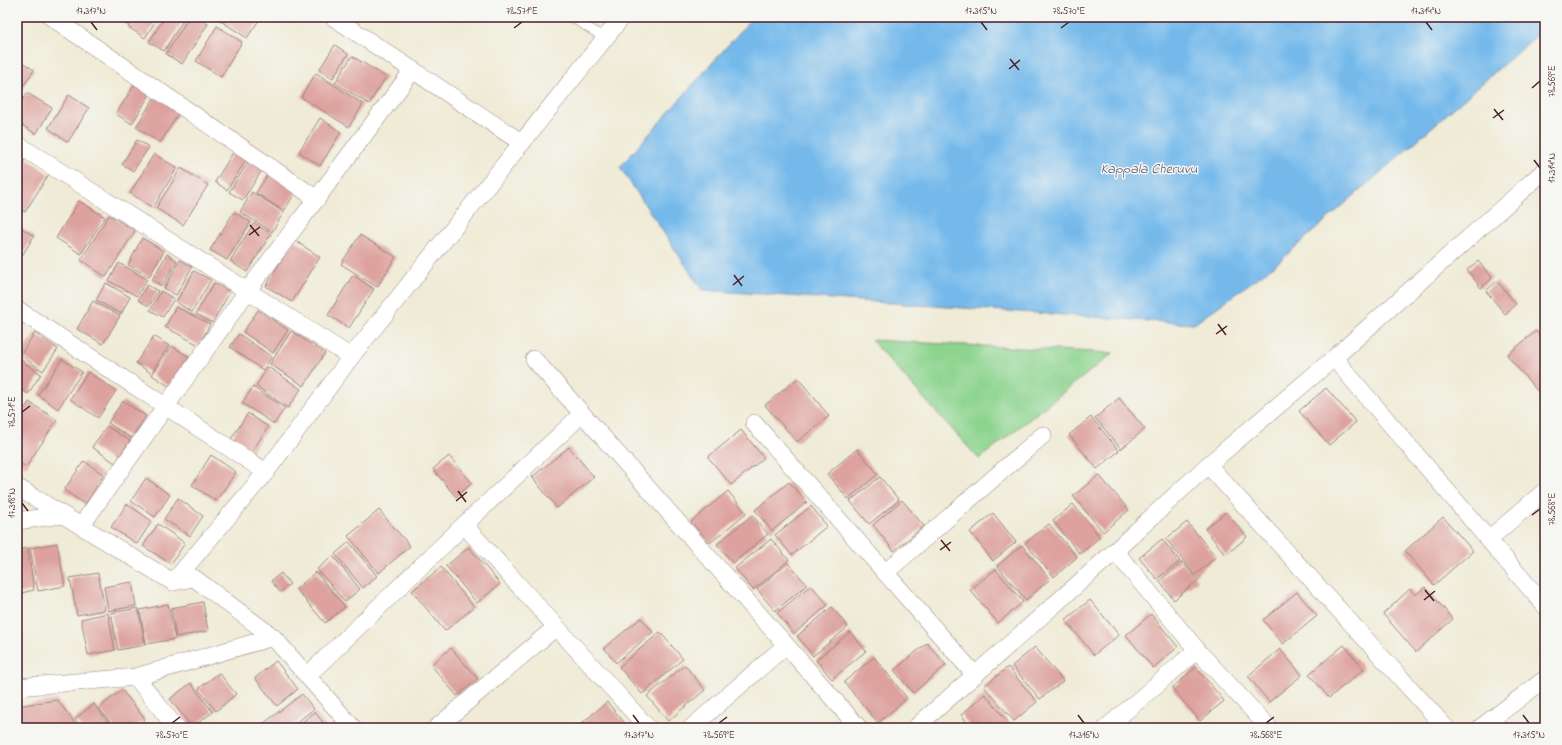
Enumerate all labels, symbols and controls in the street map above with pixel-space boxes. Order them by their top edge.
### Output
text: 17.317°N [76,4,106,19]
text: 78.571°E [506,4,538,19]
text: 17.315°N [965,4,997,19]
text: 78.570°E [1053,4,1085,19]
text: 17.314°N [1411,4,1441,19]
text: 78.569°E [1545,65,1560,97]
text: 17.314°N [1545,153,1560,183]
water label: Kappala Cheruvu [1101,159,1197,180]
text: 78.571°E [5,396,20,428]
text: 17.318°N [5,488,20,518]
text: 78.568°E [1545,493,1560,525]
text: 78.570°E [156,728,188,743]
text: 17.317°N [624,728,654,743]
text: 78.569°E [703,728,735,743]
text: 17.316°N [1069,728,1099,743]
text: 78.568°E [1250,728,1282,743]
text: 17.315°N [1513,728,1545,743]

